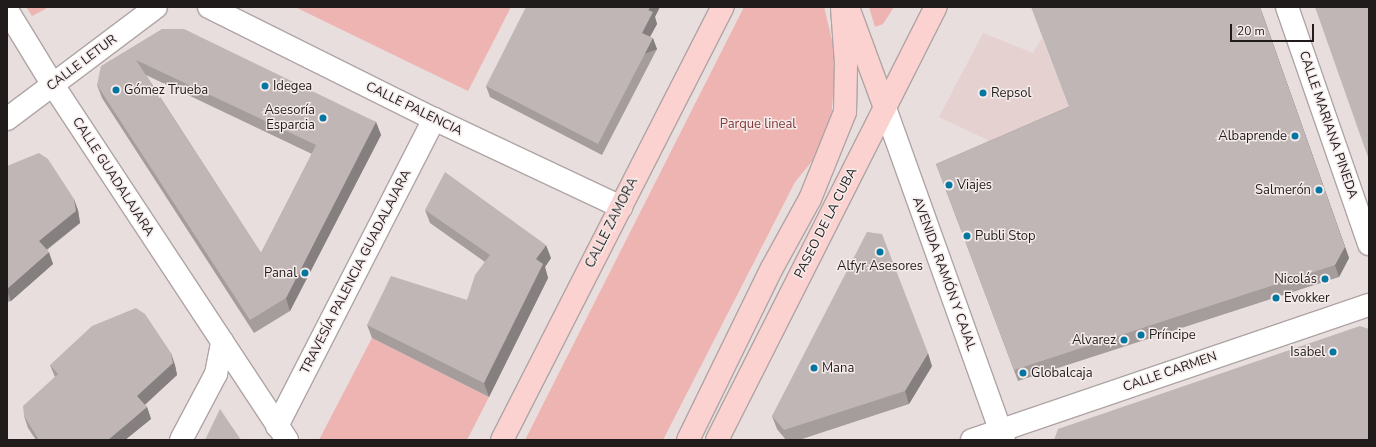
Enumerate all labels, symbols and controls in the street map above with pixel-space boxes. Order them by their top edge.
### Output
scale bar [1232,16,1316,42]
text: 20 m [1237,23,1265,39]
street label: CALLE LETUR [44,32,120,94]
street label: CALLE MARIANA PINEDA [1295,49,1361,201]
place label: Idegea [273,78,312,94]
street label: CALLE PALENCIA [363,79,465,139]
marker: Idegea [260,81,270,91]
place label: Gómez Trueba [124,82,208,98]
marker: Gómez Trueba [111,85,121,95]
place label: Repsol [991,85,1031,101]
marker: Repsol [978,88,988,98]
place label: Asesoría Esparcia [264,103,315,134]
marker: Asesoría Esparcia [318,113,328,123]
street label: CALLE GUADALAJARA [69,115,157,239]
park label: Parque lineal [720,116,796,132]
place label: Albaprende [1218,128,1287,144]
marker: Albaprende [1290,131,1300,141]
street label: PASEO DE LA CUBA [791,165,861,281]
street label: TRAVESÍA PALENCIA GUADALAJARA [297,167,415,377]
street label: CALLE ZAMORA [583,175,641,271]
place label: Viajes [957,177,992,193]
marker: Viajes [944,180,954,190]
place label: Salmerón [1255,182,1311,198]
marker: Salmerón [1314,185,1324,195]
street label: AVENIDA RAMÓN Y CAJAL [909,195,979,353]
place label: Publi Stop [975,228,1035,244]
marker: Publi Stop [962,231,972,241]
marker: Alfyr Asesores [875,247,885,257]
place label: Alfyr Asesores [837,258,923,274]
place label: Panal [264,265,297,281]
marker: Panal [300,268,310,278]
place label: Nicolás [1274,271,1317,287]
marker: Nicolás [1320,274,1330,284]
place label: Evokker [1284,290,1330,306]
marker: Evokker [1271,293,1281,303]
place label: Príncipe [1149,327,1196,343]
marker: Príncipe [1136,330,1146,340]
place label: Alvarez [1072,332,1116,348]
marker: Alvarez [1119,335,1129,345]
place label: Isabel [1290,344,1325,360]
marker: Isabel [1328,347,1338,357]
street label: CALLE CARMEN [1121,349,1219,395]
place label: Mana [822,360,854,376]
marker: Mana [809,363,819,373]
place label: Globalcaja [1031,365,1093,381]
marker: Globalcaja [1018,368,1028,378]

